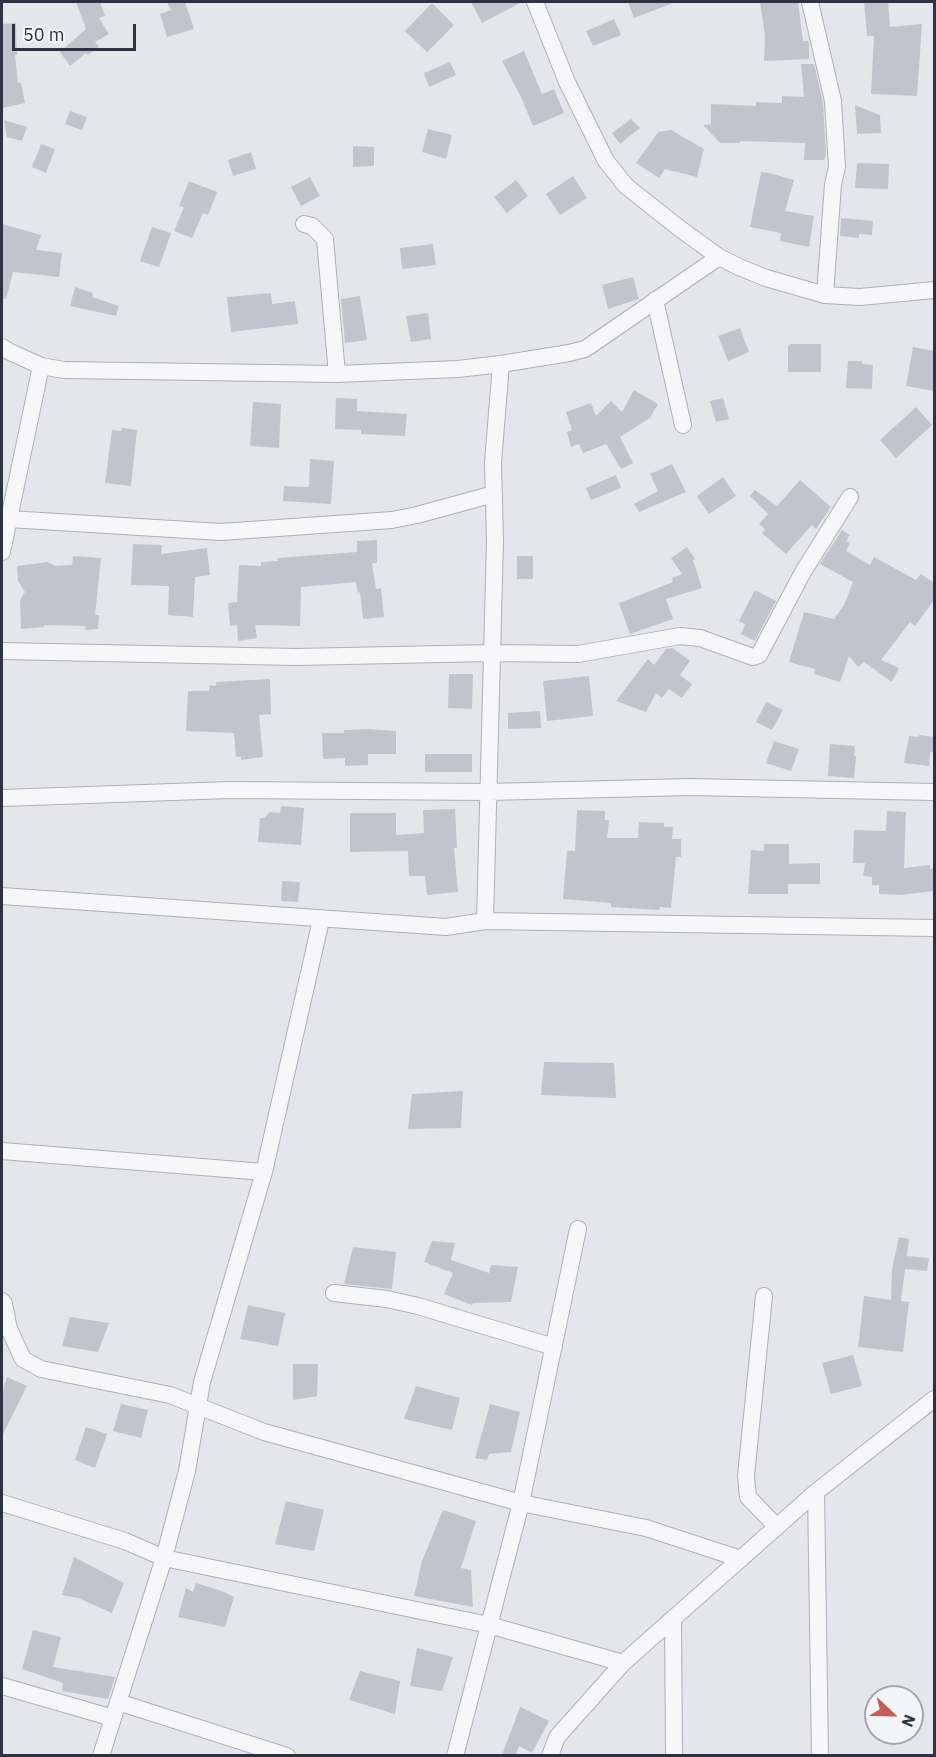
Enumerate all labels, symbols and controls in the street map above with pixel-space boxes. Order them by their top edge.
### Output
scale bar [15,12,140,50]
text: 50 m [23,23,65,46]
north arrow [864,1685,924,1745]
text: N [897,1712,920,1730]

